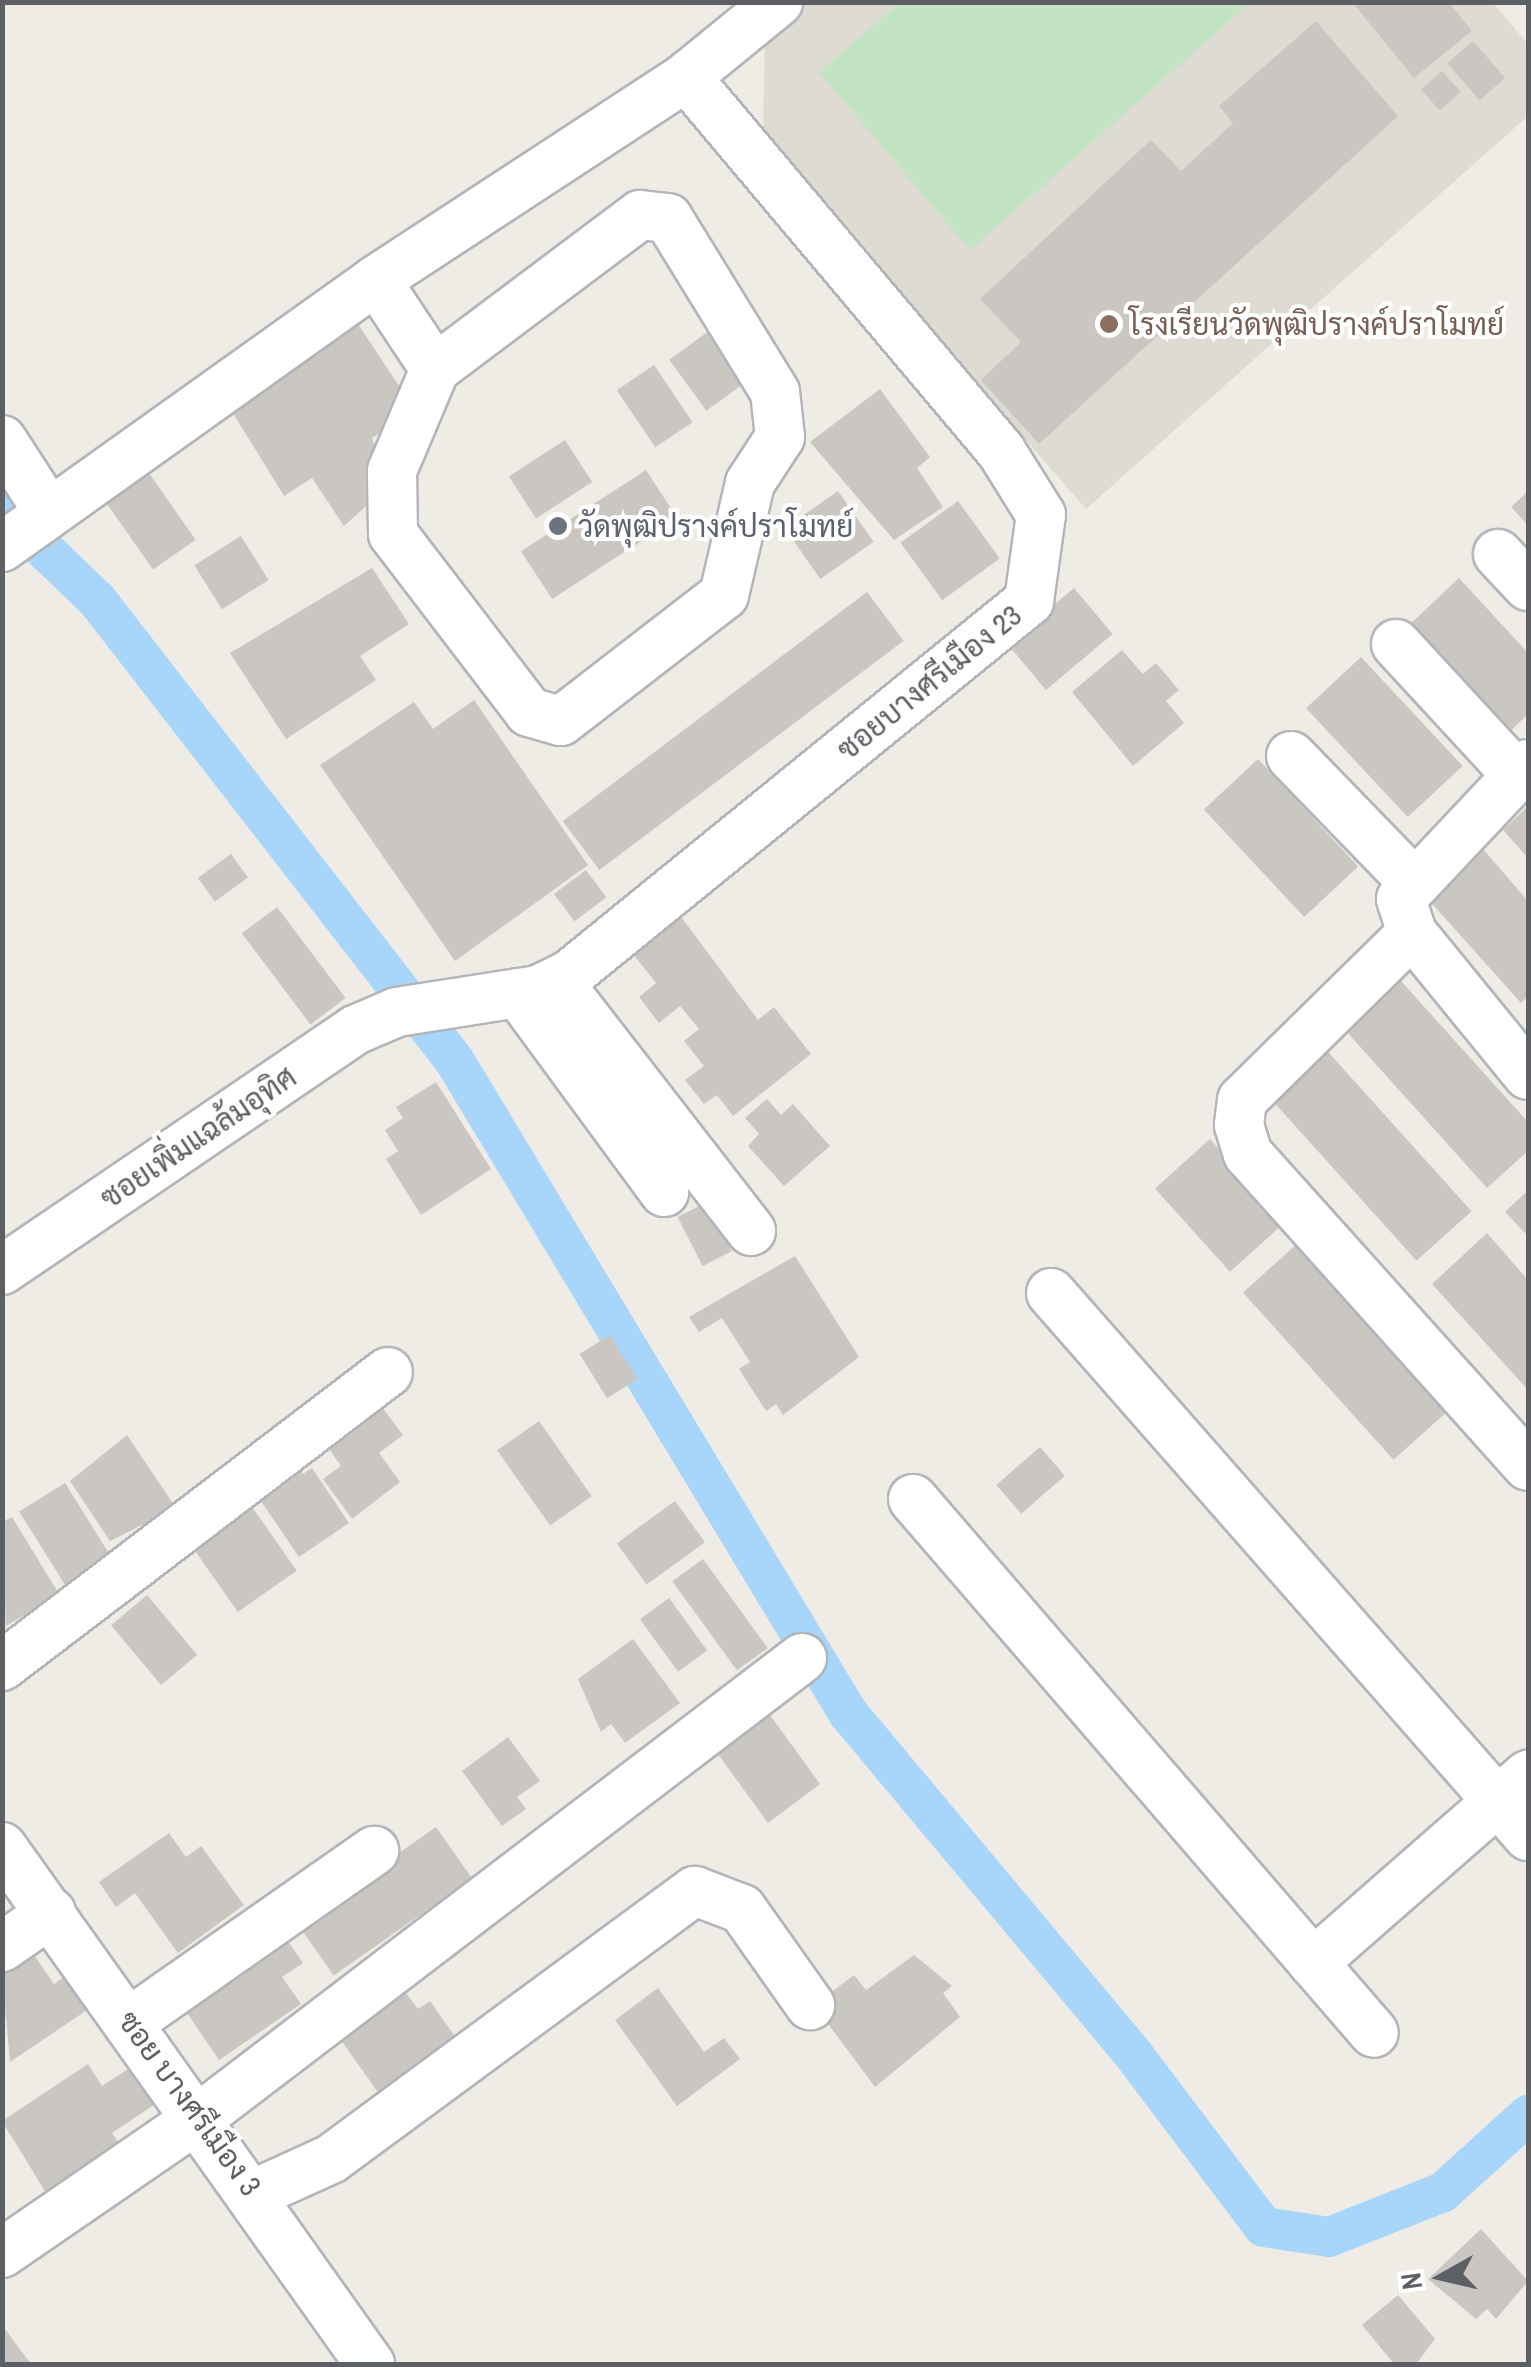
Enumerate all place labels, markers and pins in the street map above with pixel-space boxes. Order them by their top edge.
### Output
place label: โรงเรียนวัดพุฒิปรางค์ปราโมทย์ [1129,306,1504,342]
marker: โรงเรียนวัดพุฒิปรางค์ปราโมทย์ [1098,313,1120,335]
place label: วัดพุฒิปรางค์ปราโมทย์ [578,508,853,544]
marker: วัดพุฒิปรางค์ปราโมทย์ [547,515,569,537]

